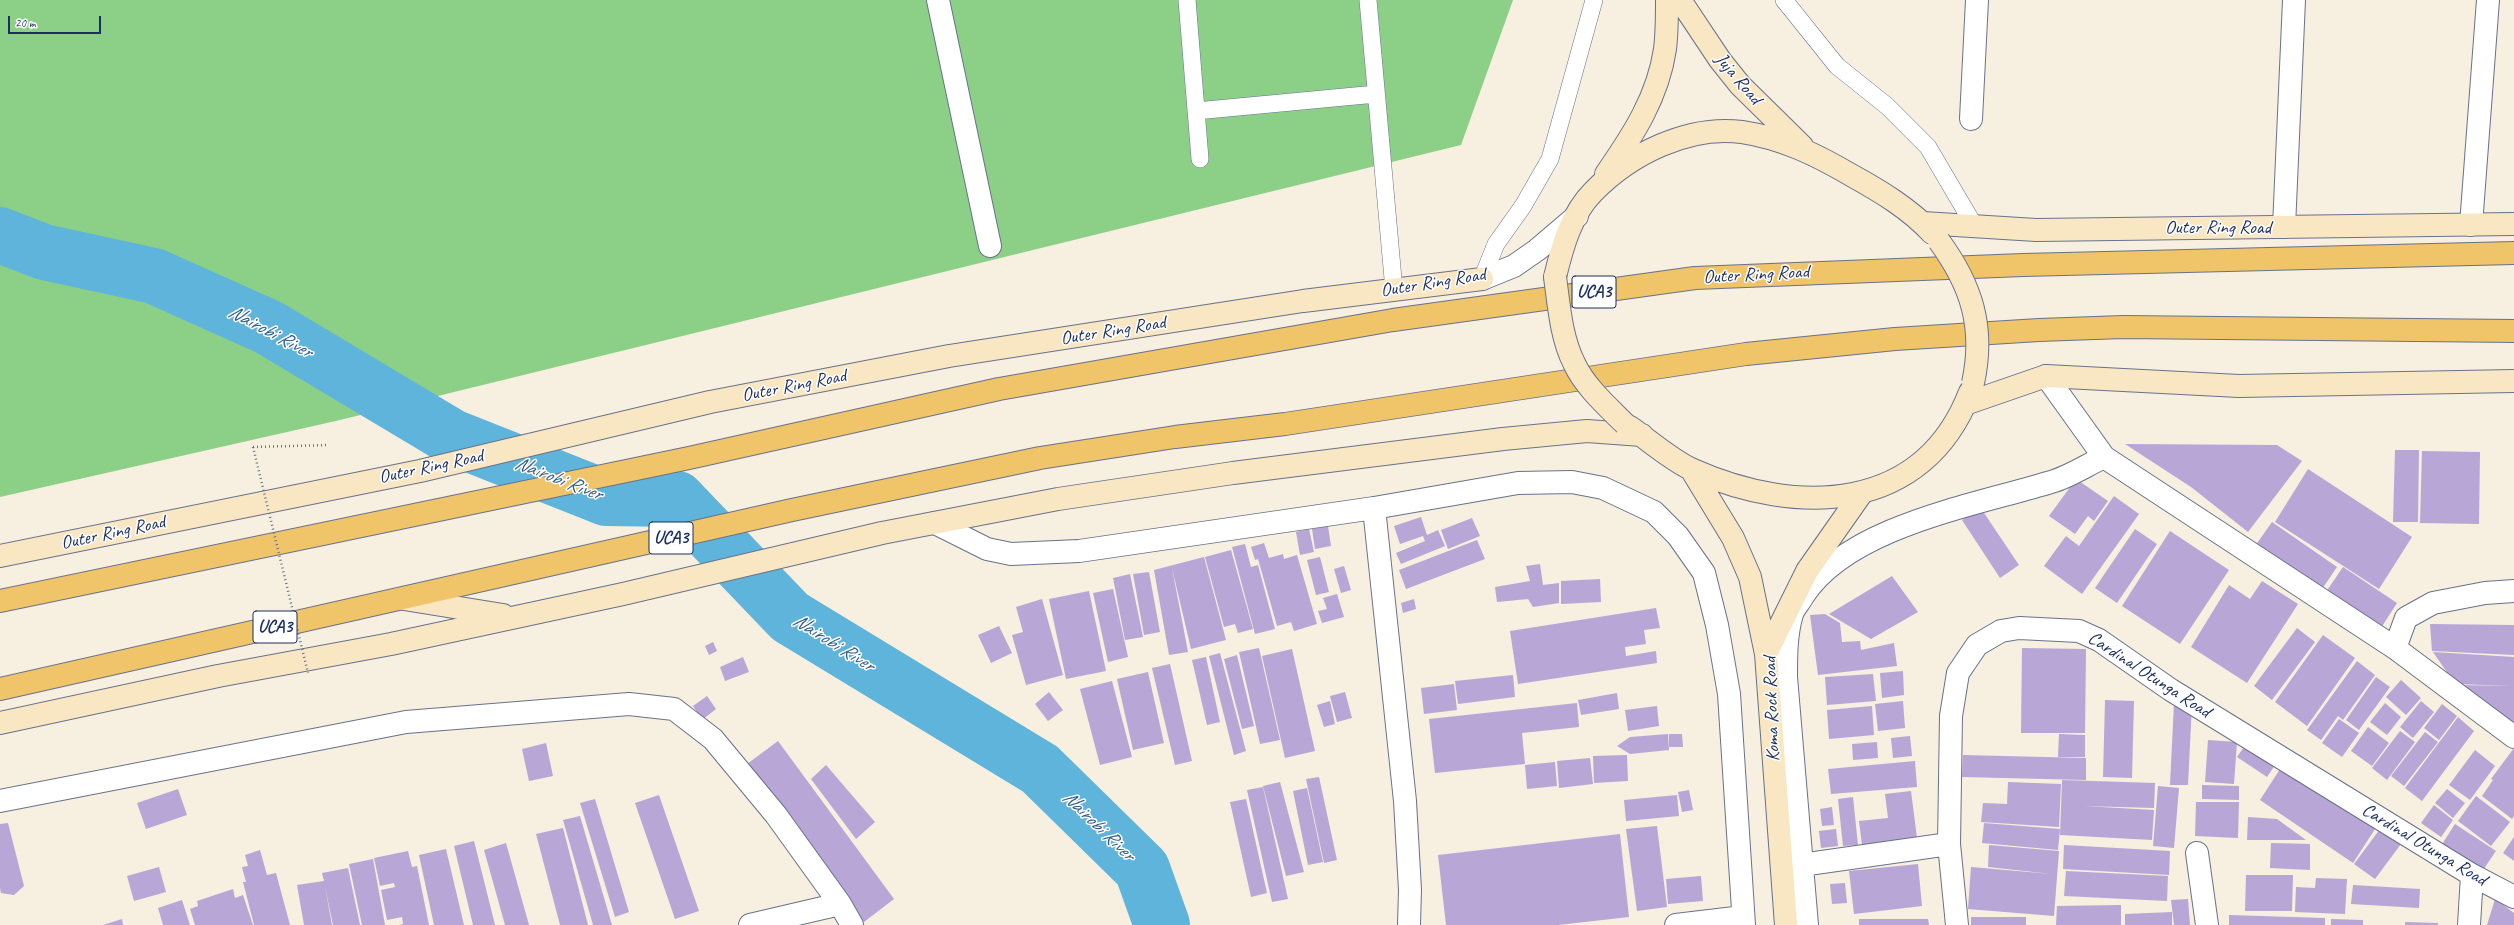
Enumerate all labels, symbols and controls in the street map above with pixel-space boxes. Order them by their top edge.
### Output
scale bar [10,8,103,34]
text: 20 m [15,15,35,31]
street label: Juja Road [1710,49,1766,109]
street label: Outer Ring Road [2165,217,2271,239]
street label: Outer Ring Road [1703,261,1809,289]
street label: Outer Ring Road [1379,263,1487,303]
road number: UCA3 [1572,276,1616,308]
water label: Nairobi River [224,300,316,364]
street label: Outer Ring Road [1059,311,1167,351]
street label: Outer Ring Road [740,365,848,407]
street label: Outer Ring Road [377,445,485,489]
water label: Nairobi River [511,451,605,507]
street label: Outer Ring Road [59,511,167,555]
road number: UCA3 [649,522,693,554]
water label: Nairobi River [788,609,878,677]
road number: UCA3 [253,611,297,643]
street label: Cardinal Otunga Road [2083,627,2215,723]
street label: Koma Rock Road [1759,656,1785,762]
water label: Nairobi River [1057,786,1139,866]
street label: Cardinal Otunga Road [2357,799,2491,891]

